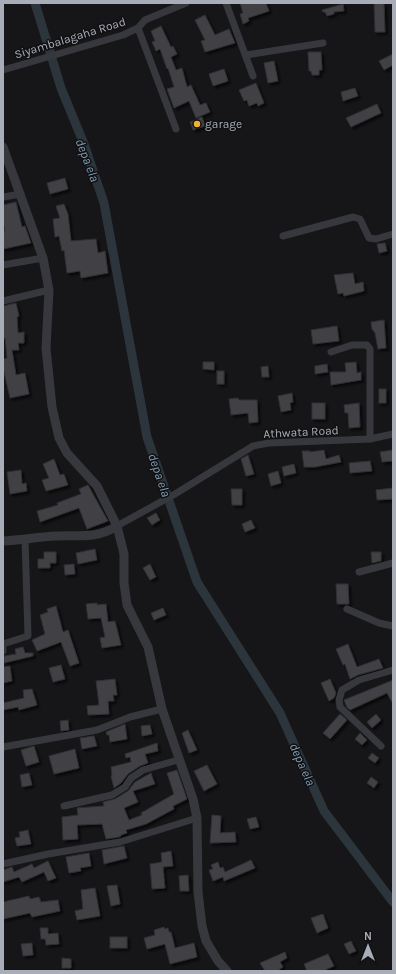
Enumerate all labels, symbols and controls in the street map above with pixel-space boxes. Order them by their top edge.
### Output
street label: Siyambalagaha Road [13,14,127,62]
place label: garage [205,117,242,131]
marker: garage [192,119,202,129]
water label: depa ela [72,136,103,184]
street label: Athwata Road [263,423,339,441]
water label: depa ela [145,451,174,499]
water label: depa ela [287,741,319,788]
north arrow [348,926,388,966]
text: N [364,930,372,943]

